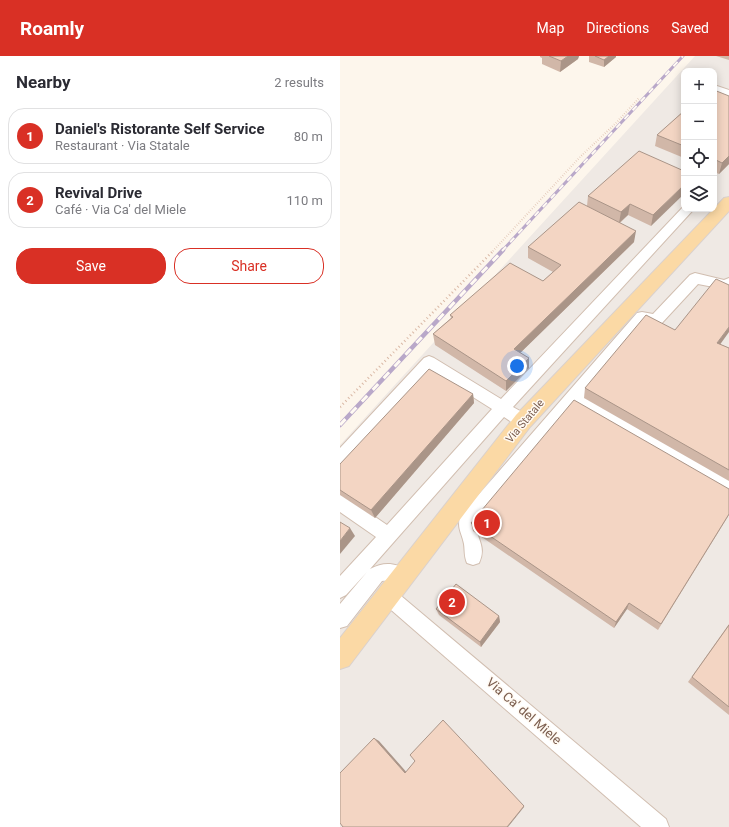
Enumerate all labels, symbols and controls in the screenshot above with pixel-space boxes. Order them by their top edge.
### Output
text: Roamly [20,17,84,40]
text: Map [537,20,564,36]
text: Directions [586,20,649,36]
text: Saved [671,20,709,36]
map controls [681,68,717,212]
button: + [681,68,717,104]
text: Nearby [16,72,71,92]
text: 2 results [274,75,324,90]
button: − [681,104,717,140]
text: Daniel's Ristorante Self Service [55,120,265,138]
text: 1 [26,129,34,144]
text: 80 m [294,129,323,144]
text: Restaurant · Via Statale [55,138,190,153]
button: locate [681,140,717,176]
button: layers [681,176,717,212]
text: Revival Drive [55,184,142,202]
text: 2 [26,193,34,208]
text: 110 m [286,193,323,208]
text: Café · Via Ca' del Miele [55,202,186,217]
button: Save [16,248,166,284]
button: Share [174,248,324,284]
your location [507,356,527,376]
street label: Via Statale [503,397,547,445]
pin: 1 [474,508,500,538]
pin: 2 [439,587,465,617]
street label: Via Ca' del Miele [483,674,565,748]

